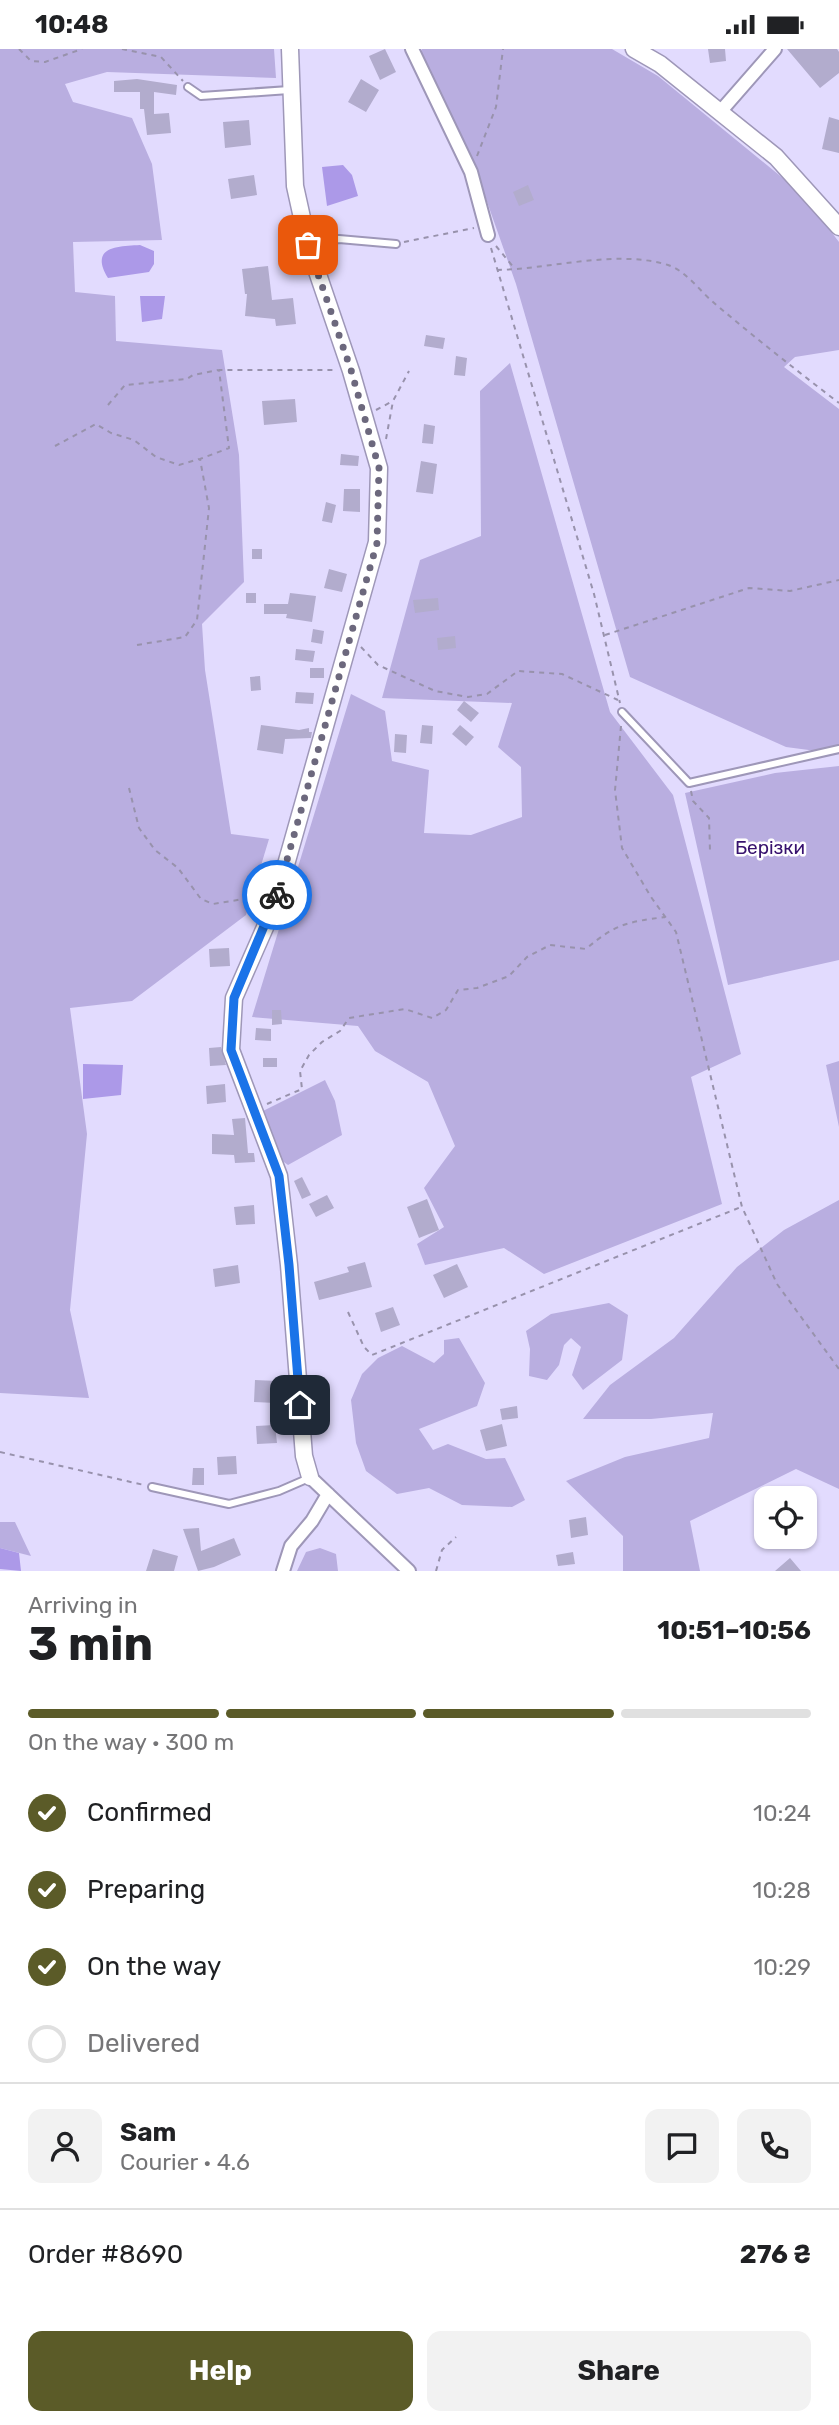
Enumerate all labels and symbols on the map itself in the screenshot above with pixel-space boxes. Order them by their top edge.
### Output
pin [278,215,338,275]
park label: Берізки [735,836,805,859]
courier [242,860,312,930]
pin [270,1375,330,1435]

